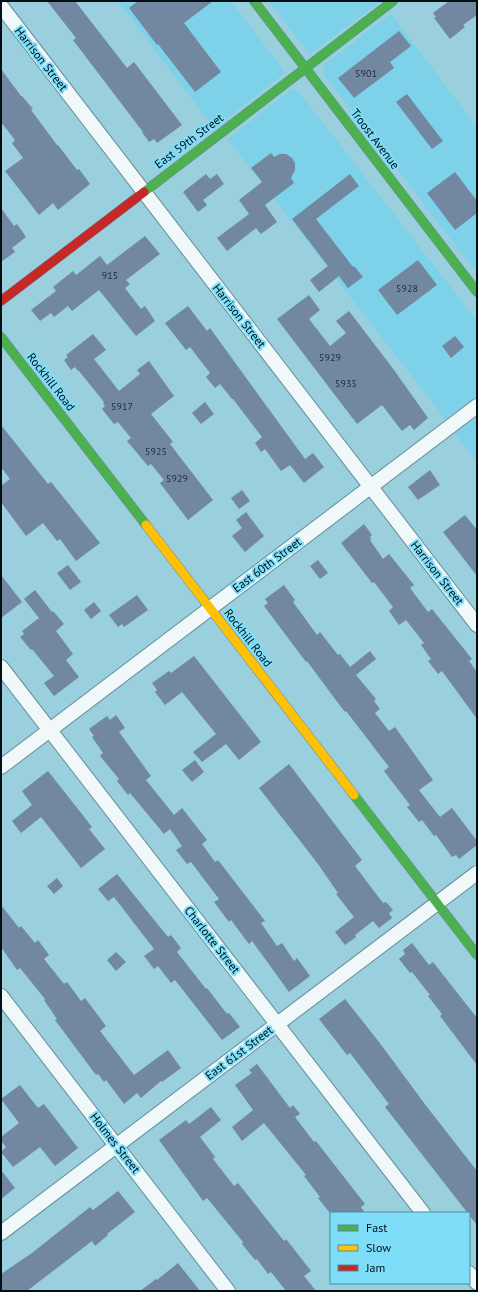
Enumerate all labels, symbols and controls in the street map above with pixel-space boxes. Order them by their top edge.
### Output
street label: Harrison Street [12,24,71,94]
house number: 5901 [355,67,377,80]
street label: Troost Avenue [348,106,403,172]
street label: East 59th Street [151,110,226,171]
house number: 915 [102,269,118,282]
street label: Harrison Street [210,281,269,351]
house number: 5928 [396,282,418,295]
street label: Rockhill Road [24,350,79,414]
house number: 5929 [319,351,341,364]
house number: 5935 [335,377,357,390]
house number: 5917 [111,400,133,413]
house number: 5925 [145,445,167,458]
house number: 5929 [166,472,188,485]
street label: East 60th Street [229,534,304,595]
street label: Harrison Street [408,538,467,608]
street label: Rockhill Road [221,606,276,670]
street label: Charlotte Street [181,903,243,976]
street label: East 61st Street [202,1022,275,1083]
street label: Holmes Street [87,1109,144,1176]
legend [330,1212,470,1284]
text: Fast [366,1220,387,1235]
text: Slow [366,1240,391,1255]
text: Jam [365,1260,385,1275]

